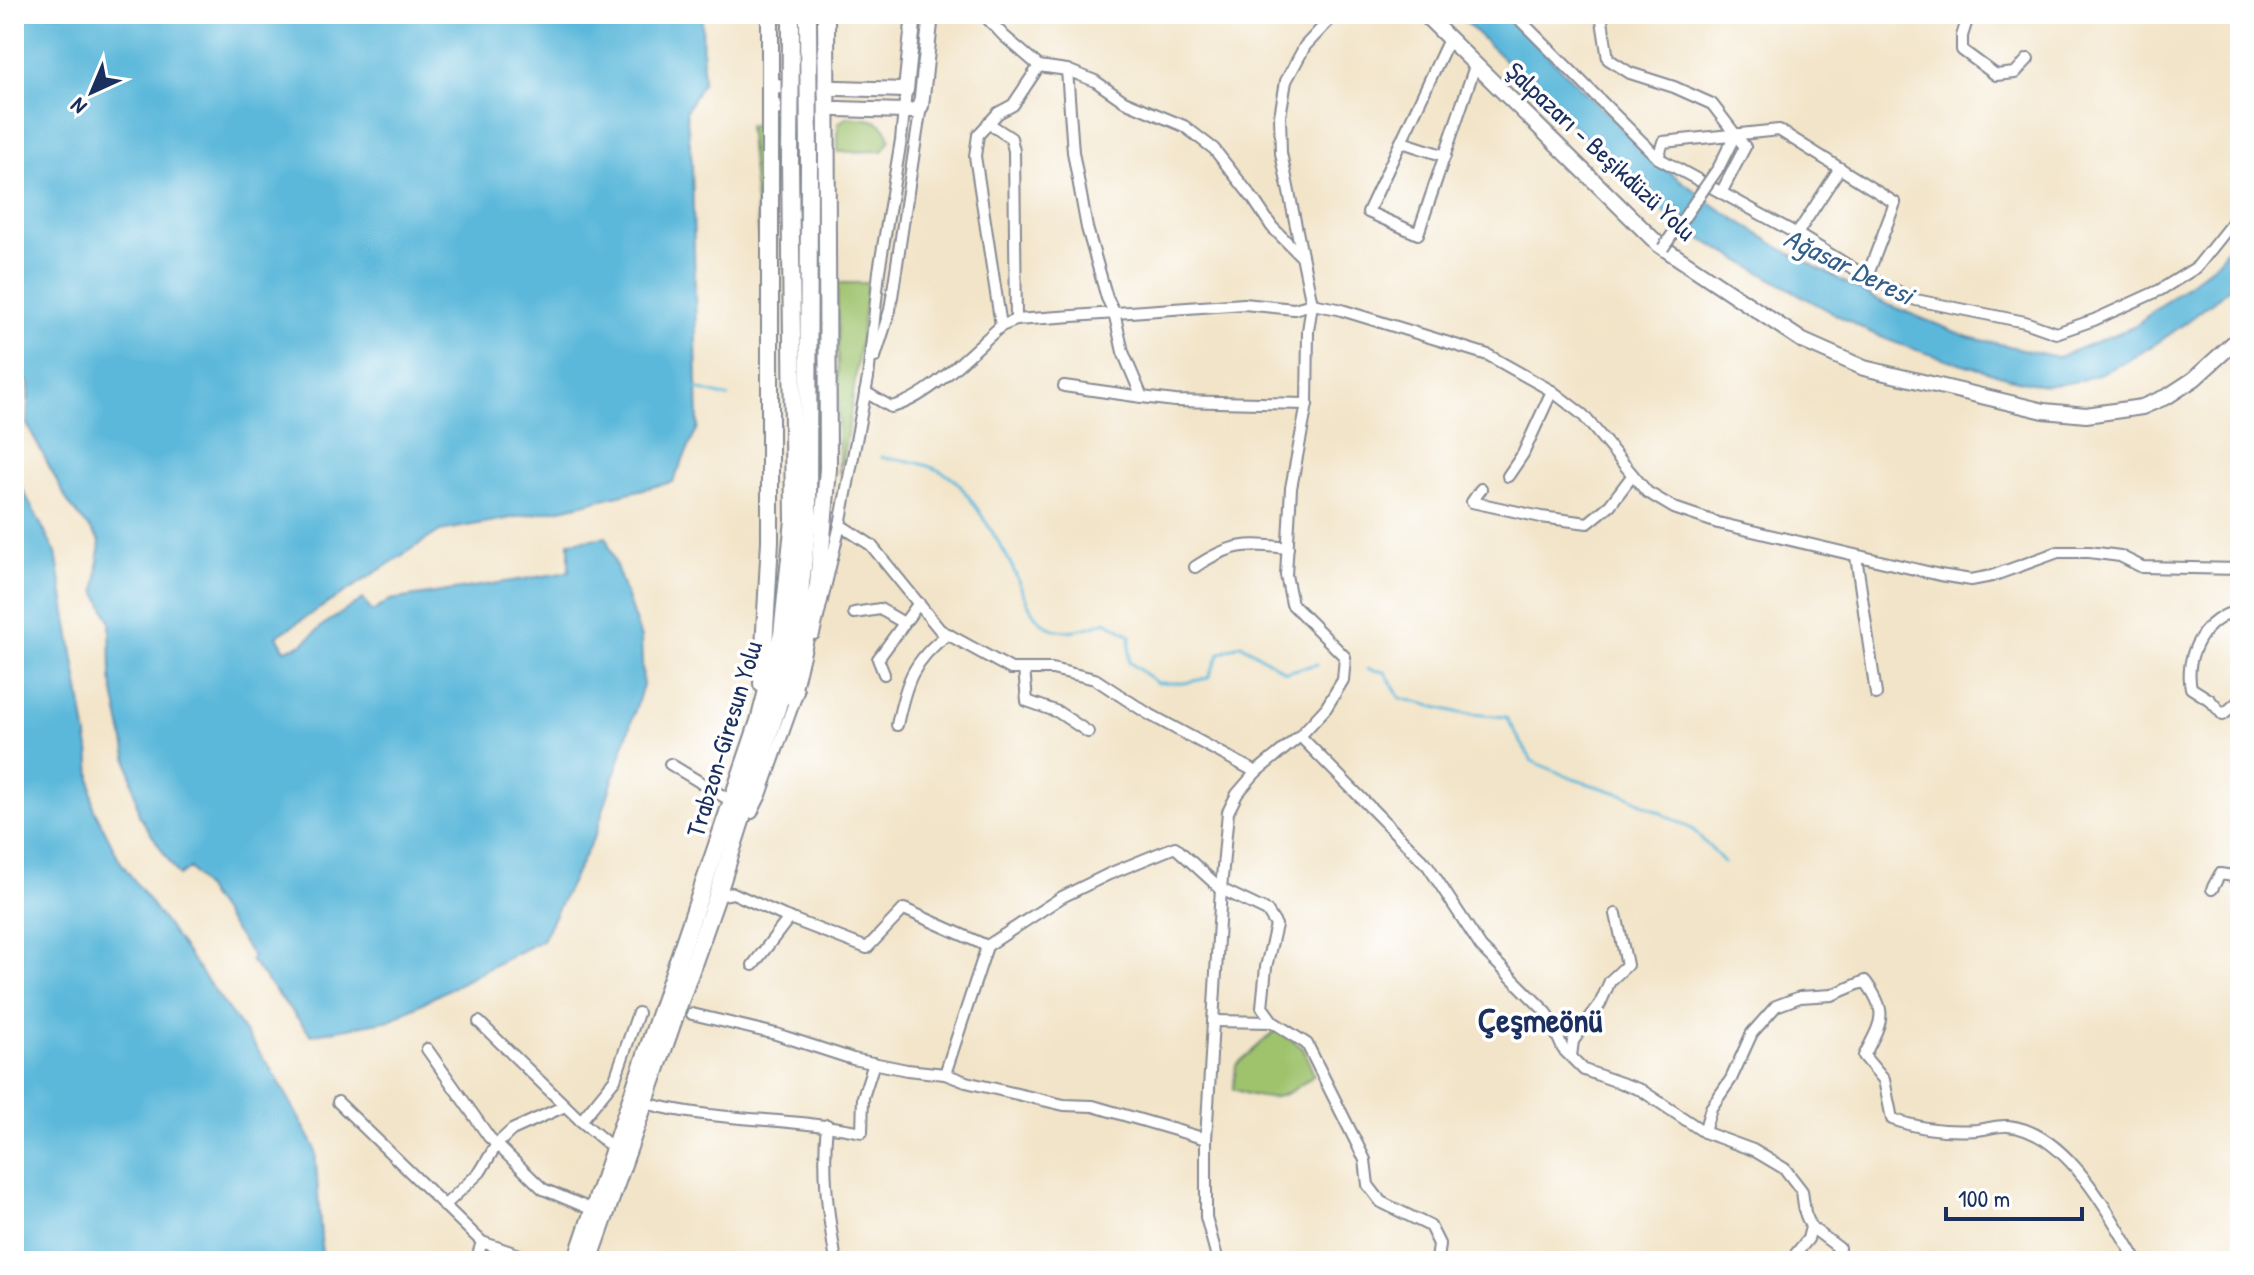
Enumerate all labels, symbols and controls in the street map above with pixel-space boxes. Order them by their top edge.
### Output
north arrow [52,52,132,132]
street label: Şalpazarı - Beşikdüzü Yolu [1499,53,1704,248]
text: N [63,91,93,121]
water label: Ağasar Deresi [1778,218,1922,315]
street label: Trabzon-Giresun Yolu [677,637,770,841]
district label: Çeşmeönü [1478,997,1603,1043]
scale bar [1946,1171,2082,1221]
text: 100 m [1958,1182,2010,1214]

